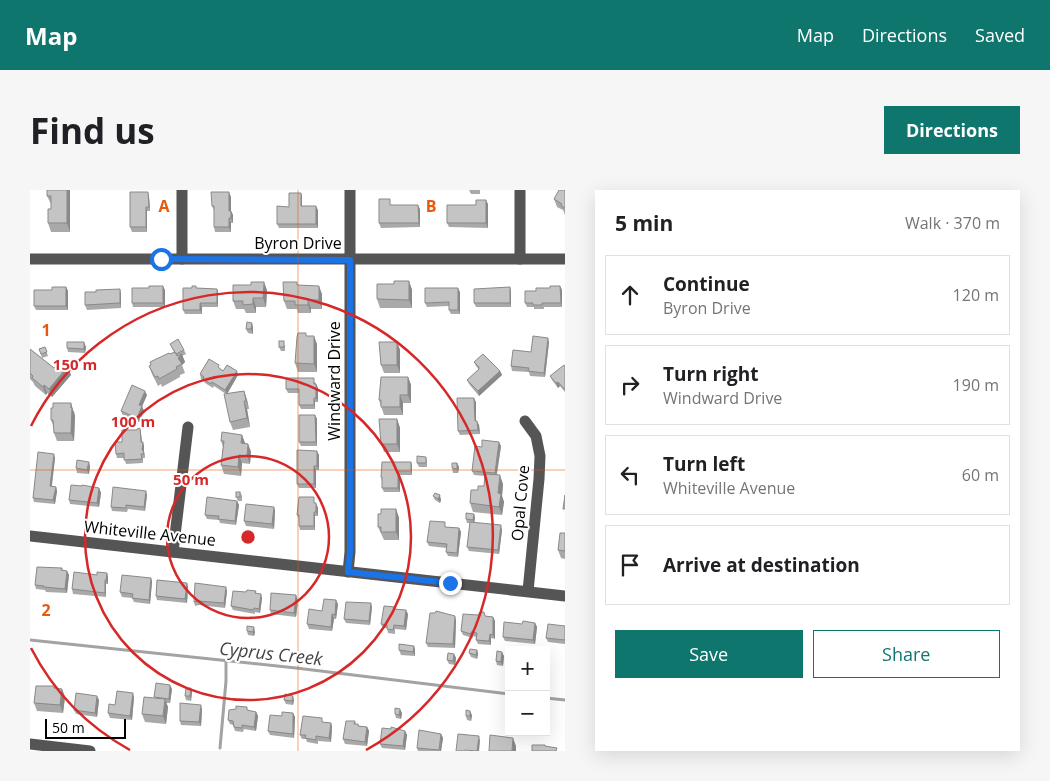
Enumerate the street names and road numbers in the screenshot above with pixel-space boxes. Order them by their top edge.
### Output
street label: Byron Drive [254,232,342,254]
street label: Windward Drive [323,321,345,441]
street label: Opal Cove [506,464,534,542]
street label: Whiteville Avenue [83,515,217,551]

